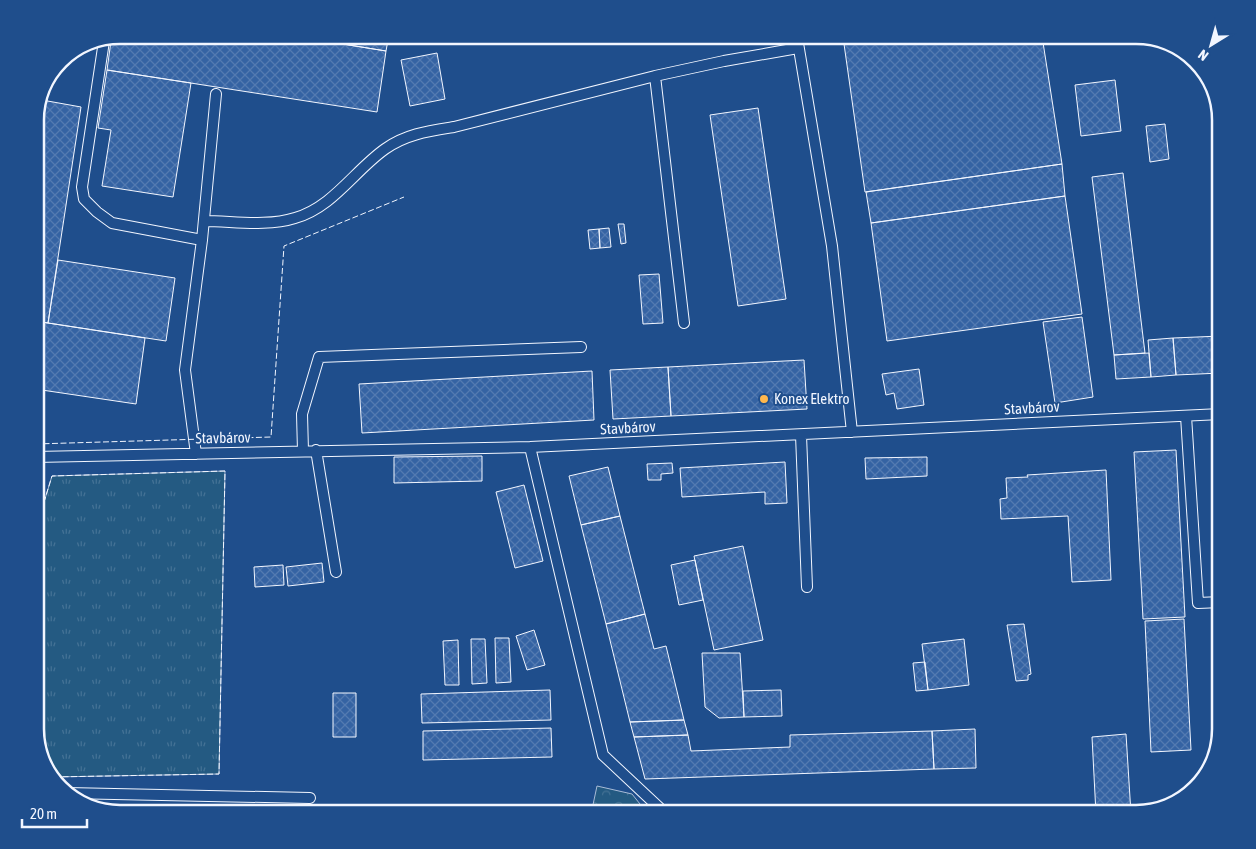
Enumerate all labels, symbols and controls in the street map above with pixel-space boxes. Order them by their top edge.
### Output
north arrow [1186,20,1236,70]
text: N [1195,47,1211,64]
place label: Konex Elektro [774,390,850,407]
marker: Konex Elektro [758,393,770,405]
street label: Stavbárov [1004,398,1060,417]
street label: Stavbárov [600,418,656,437]
street label: Stavbárov [195,429,251,446]
scale bar [22,796,88,828]
text: 20 m [30,805,57,822]

